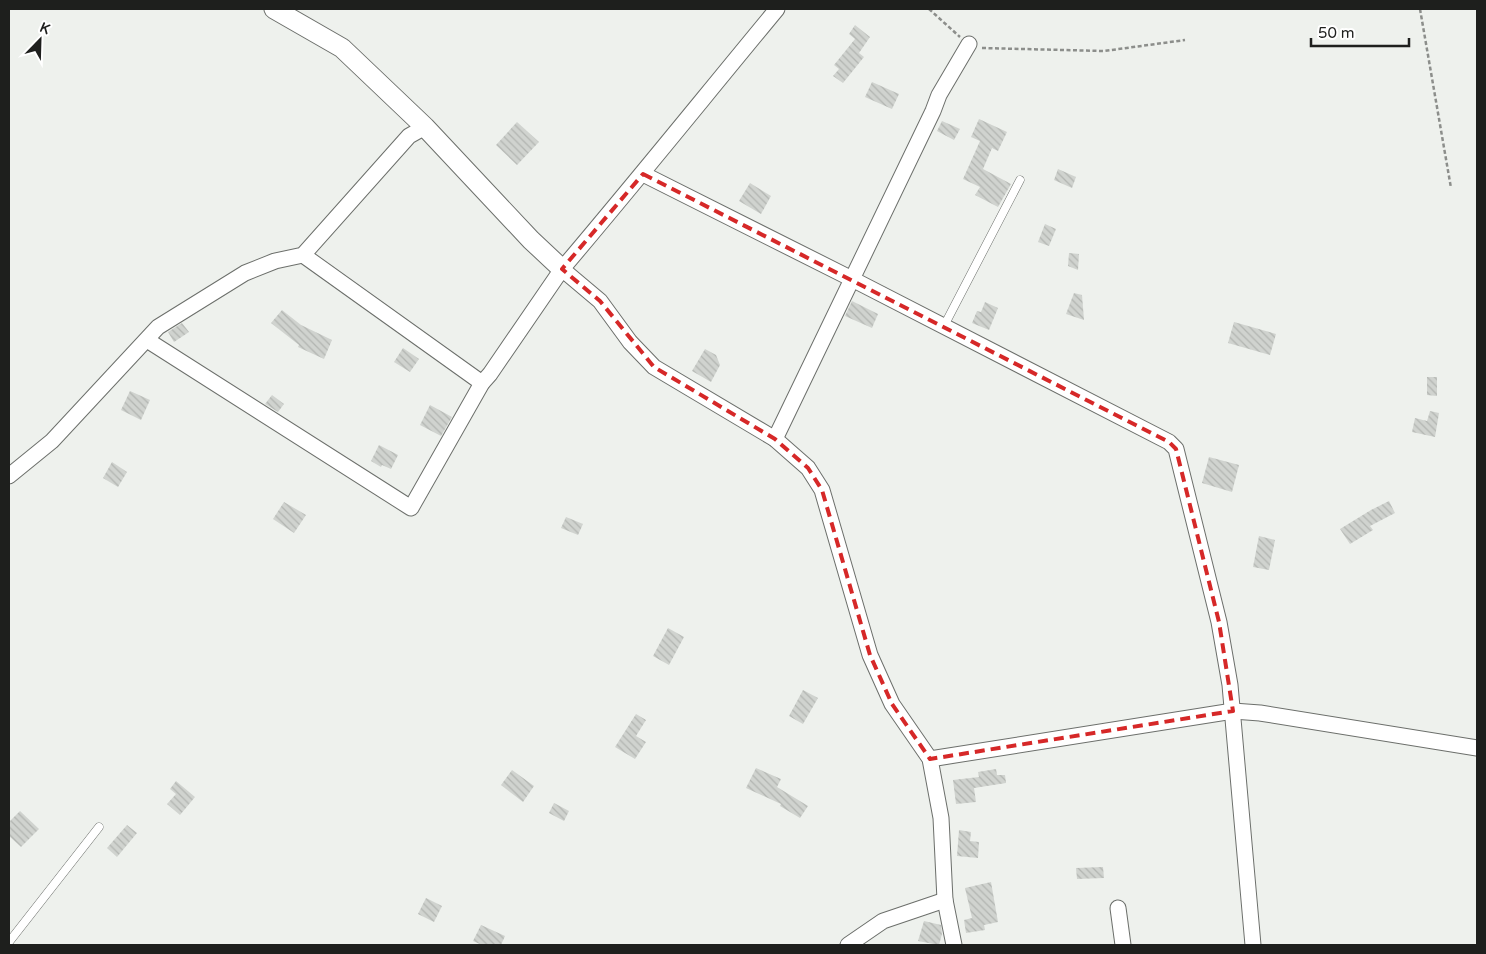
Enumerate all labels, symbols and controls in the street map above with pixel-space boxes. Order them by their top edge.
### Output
north arrow [15,15,65,65]
scale bar [1311,15,1408,47]
text: K [37,19,53,38]
text: 50 m [1318,24,1355,42]

